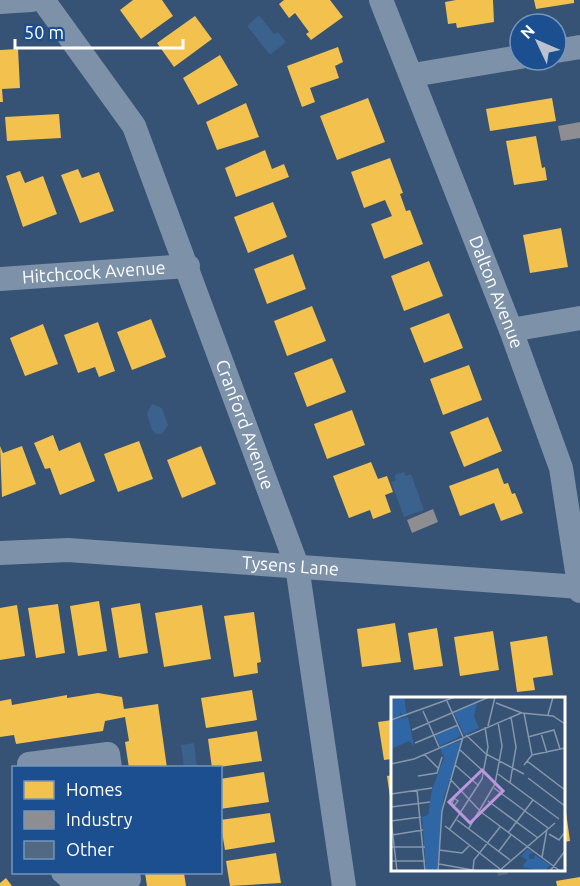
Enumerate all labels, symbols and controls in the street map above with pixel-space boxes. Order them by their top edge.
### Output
scale bar [15,12,183,50]
north arrow [508,12,568,72]
text: N [517,21,538,42]
text: 50 m [24,22,64,42]
street label: Dalton Avenue [466,233,528,351]
street label: Hitchcock Avenue [21,257,166,286]
street label: Cranford Avenue [212,357,279,492]
street label: Tysens Lane [241,552,340,579]
inset map [391,697,565,871]
legend [12,766,222,874]
text: Homes [66,779,123,799]
text: Industry [66,809,133,829]
text: Other [66,839,114,859]

